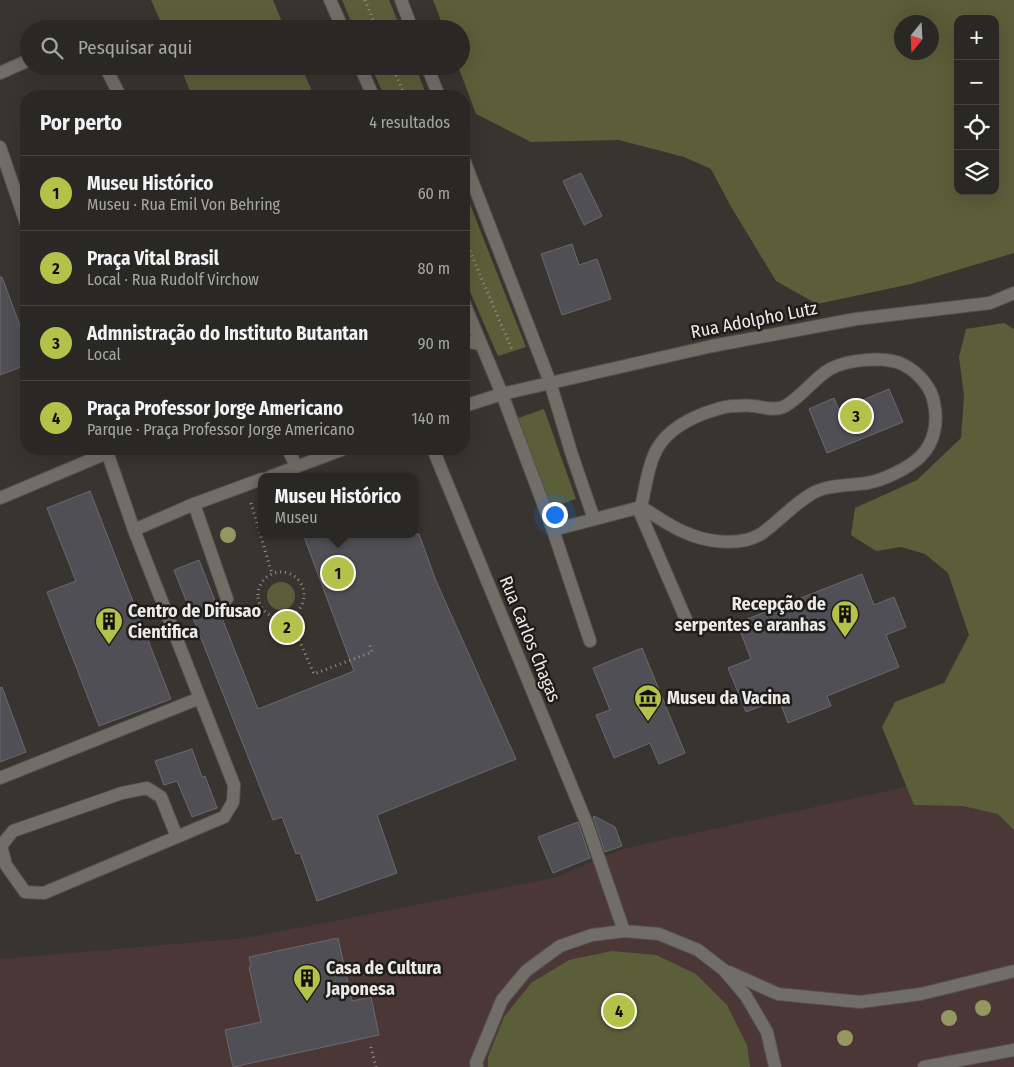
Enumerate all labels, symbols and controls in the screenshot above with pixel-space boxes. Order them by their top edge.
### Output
north arrow [894,15,939,60]
map controls [954,15,999,195]
button: + [954,15,999,60]
search box [20,20,470,75]
icon: search [38,34,66,62]
text: Pesquisar aqui [78,36,192,59]
button: − [954,60,999,105]
button: locate [954,105,999,150]
text: Por perto [40,110,122,136]
text: 4 resultados [369,113,450,132]
button: layers [954,150,999,195]
text: Museu Histórico [87,172,213,195]
text: 1 [53,184,59,203]
text: 60 m [418,184,450,203]
text: Museu · Rua Emil Von Behring [87,195,280,214]
text: Praça Vital Brasil [87,247,219,270]
text: 2 [52,259,60,278]
text: 80 m [418,259,450,278]
text: Local · Rua Rudolf Virchow [87,270,259,289]
street label: Rua Adolpho Lutz [689,297,819,343]
text: Admnistração do Instituto Butantan [87,322,368,345]
text: 3 [52,334,60,353]
text: 90 m [418,334,450,353]
text: Local [87,345,121,364]
text: Praça Professor Jorge Americano [87,397,343,420]
pin: 3 [840,397,872,435]
text: 4 [52,409,60,428]
text: 140 m [412,409,450,428]
text: Parque · Praça Professor Jorge Americano [87,420,355,439]
popup [258,473,418,538]
text: Museu Histórico [275,485,401,508]
your location [542,502,568,528]
text: Museu [275,508,318,527]
pin: 1 [322,554,354,592]
street label: Rua Carlos Chagas [495,573,565,706]
place label: Recepção de serpentes e aranhas [675,593,826,636]
building icon: Recepção de serpentes e aranhas [830,599,860,638]
place label: Centro de Difusao Cientifica [128,600,261,643]
building icon: Centro de Difusao Cientifica [94,606,124,645]
pin: 2 [271,608,303,646]
museum icon: Museu da Vacina [633,683,663,722]
place label: Museu da Vacina [667,687,791,709]
place label: Casa de Cultura Japonesa [325,957,441,1000]
building icon: Casa de Cultura Japonesa [292,963,322,1002]
pin: 4 [603,992,635,1030]

